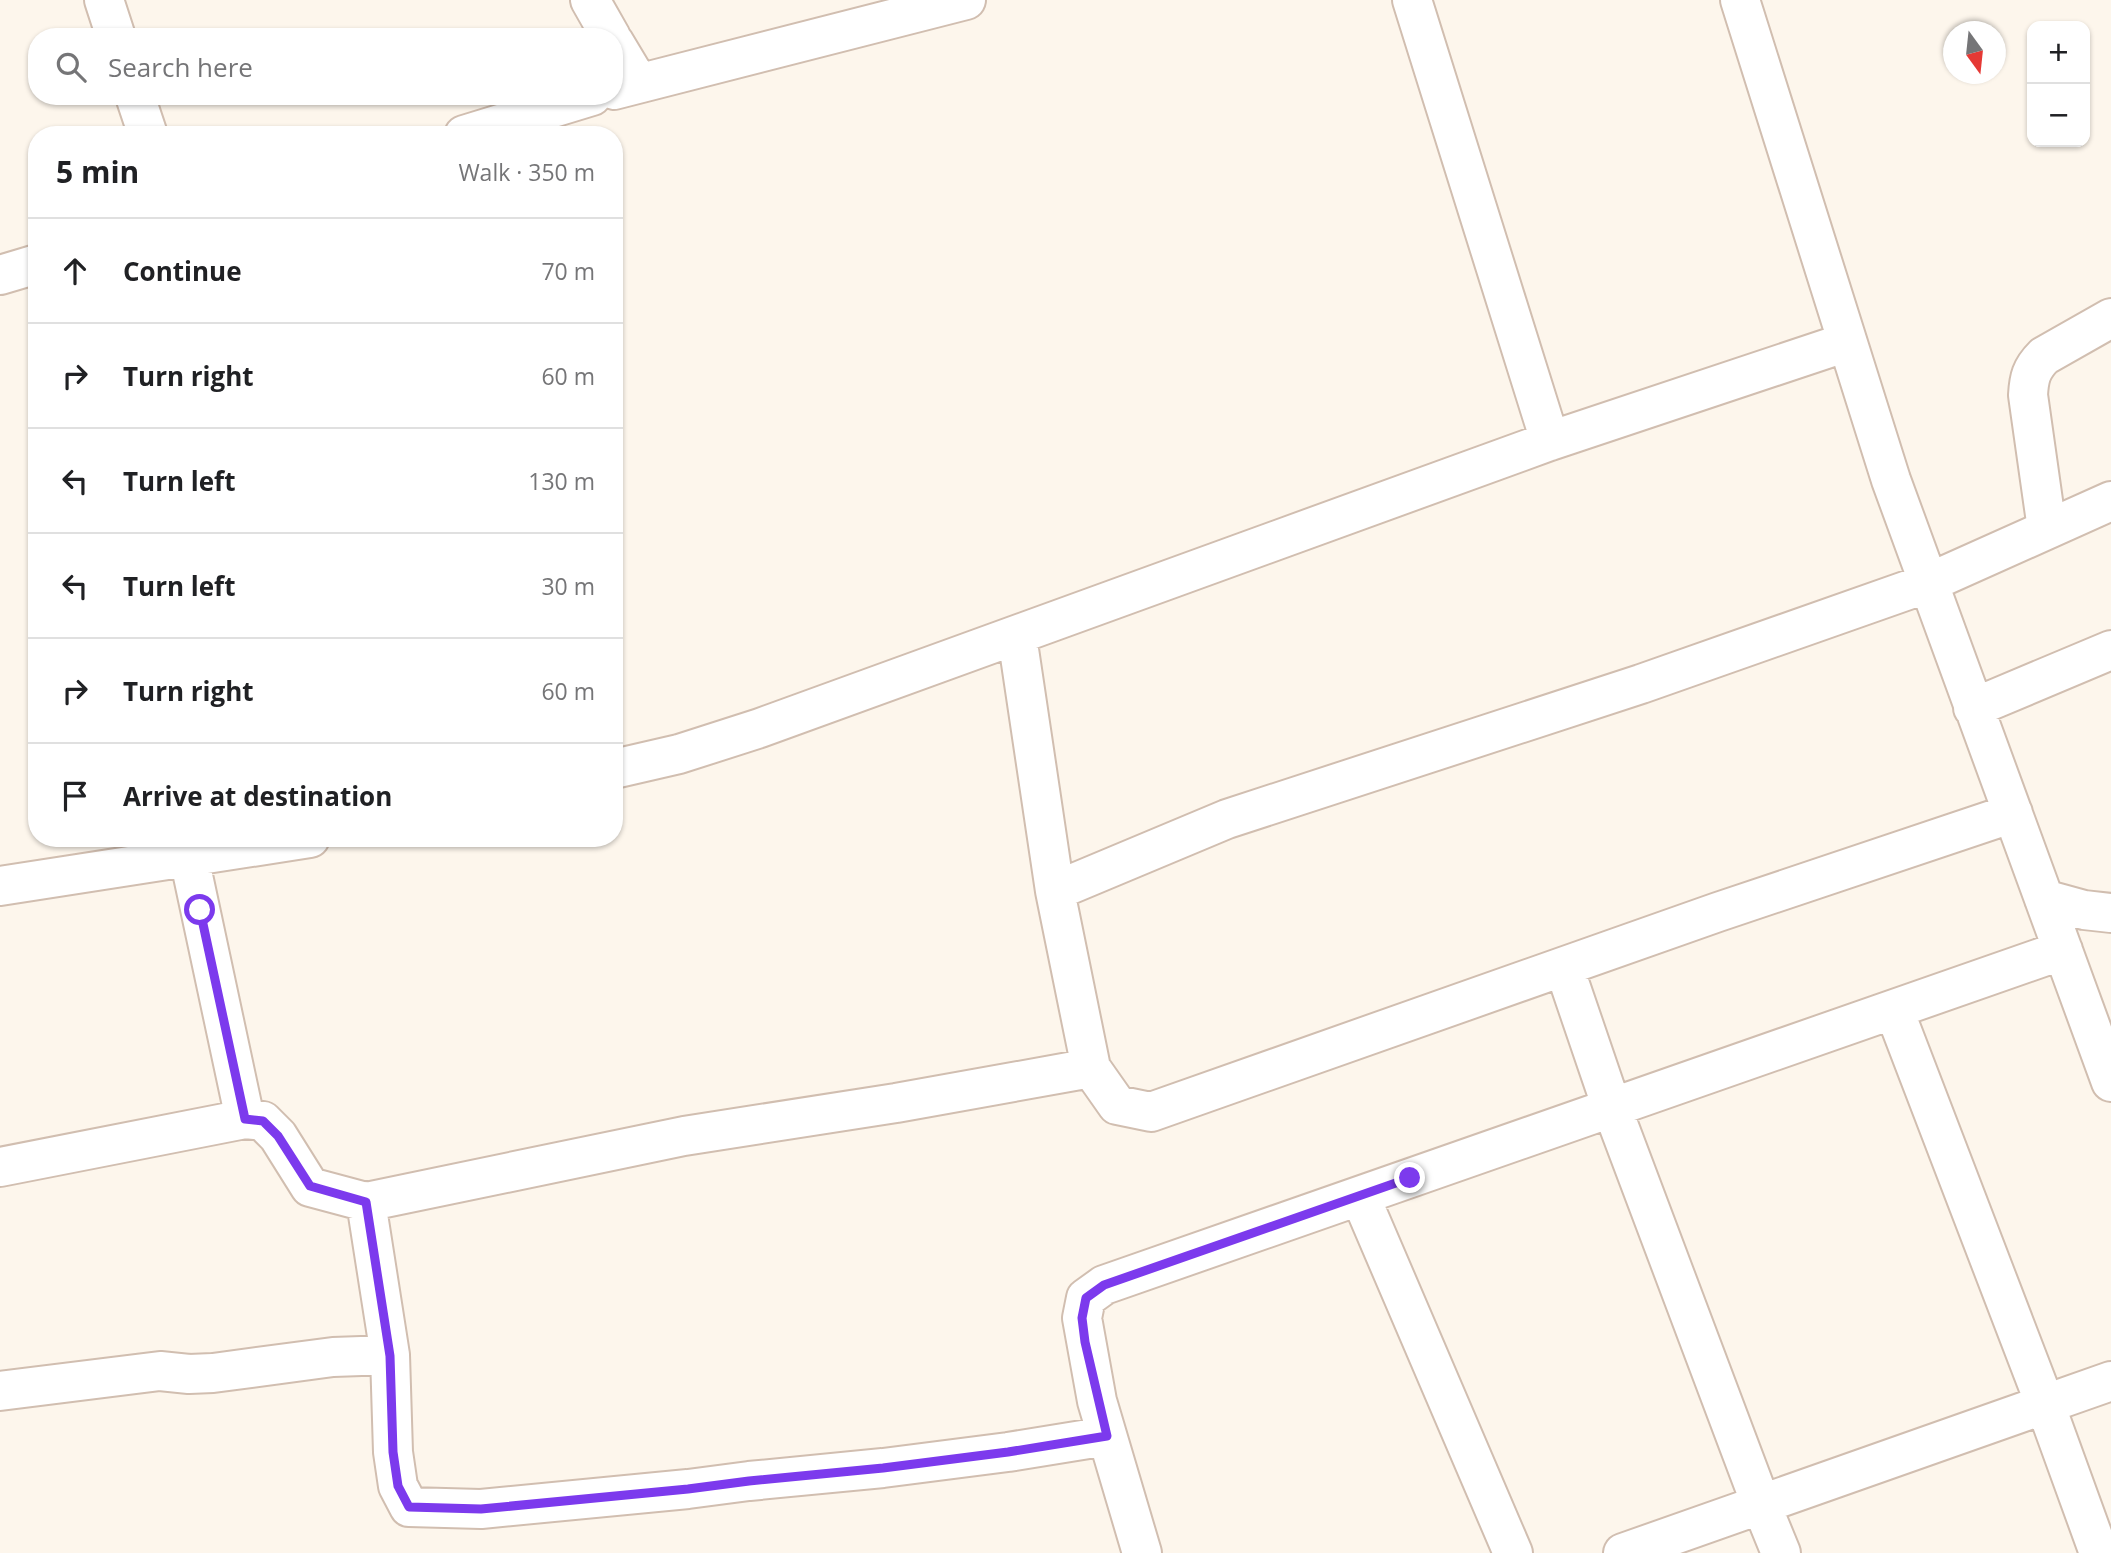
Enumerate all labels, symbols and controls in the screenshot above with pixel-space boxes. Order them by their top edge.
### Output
north arrow [1943,21,2006,84]
map controls [2027,21,2090,147]
button: + [2027,21,2090,84]
search box [28,28,623,105]
icon: search [52,48,90,86]
text: Search here [108,49,253,85]
button: − [2027,84,2090,147]
text: 5 min [56,151,139,192]
text: Walk · 350 m [458,156,595,188]
icon: ahead [56,252,94,290]
text: Continue [123,253,242,289]
text: 70 m [541,255,595,287]
icon: right [56,357,94,395]
text: Turn right [123,358,254,394]
text: 60 m [541,360,595,392]
icon: left [56,462,94,500]
text: Turn left [123,463,235,499]
text: 130 m [528,465,595,497]
icon: left [56,567,94,605]
text: Turn left [123,568,235,604]
text: 30 m [541,570,595,602]
icon: right [56,672,94,710]
text: Turn right [123,673,254,709]
text: 60 m [541,675,595,707]
icon: arrive [56,777,94,815]
text: Arrive at destination [123,778,392,814]
route start [184,894,215,925]
route end [1394,1162,1425,1193]

